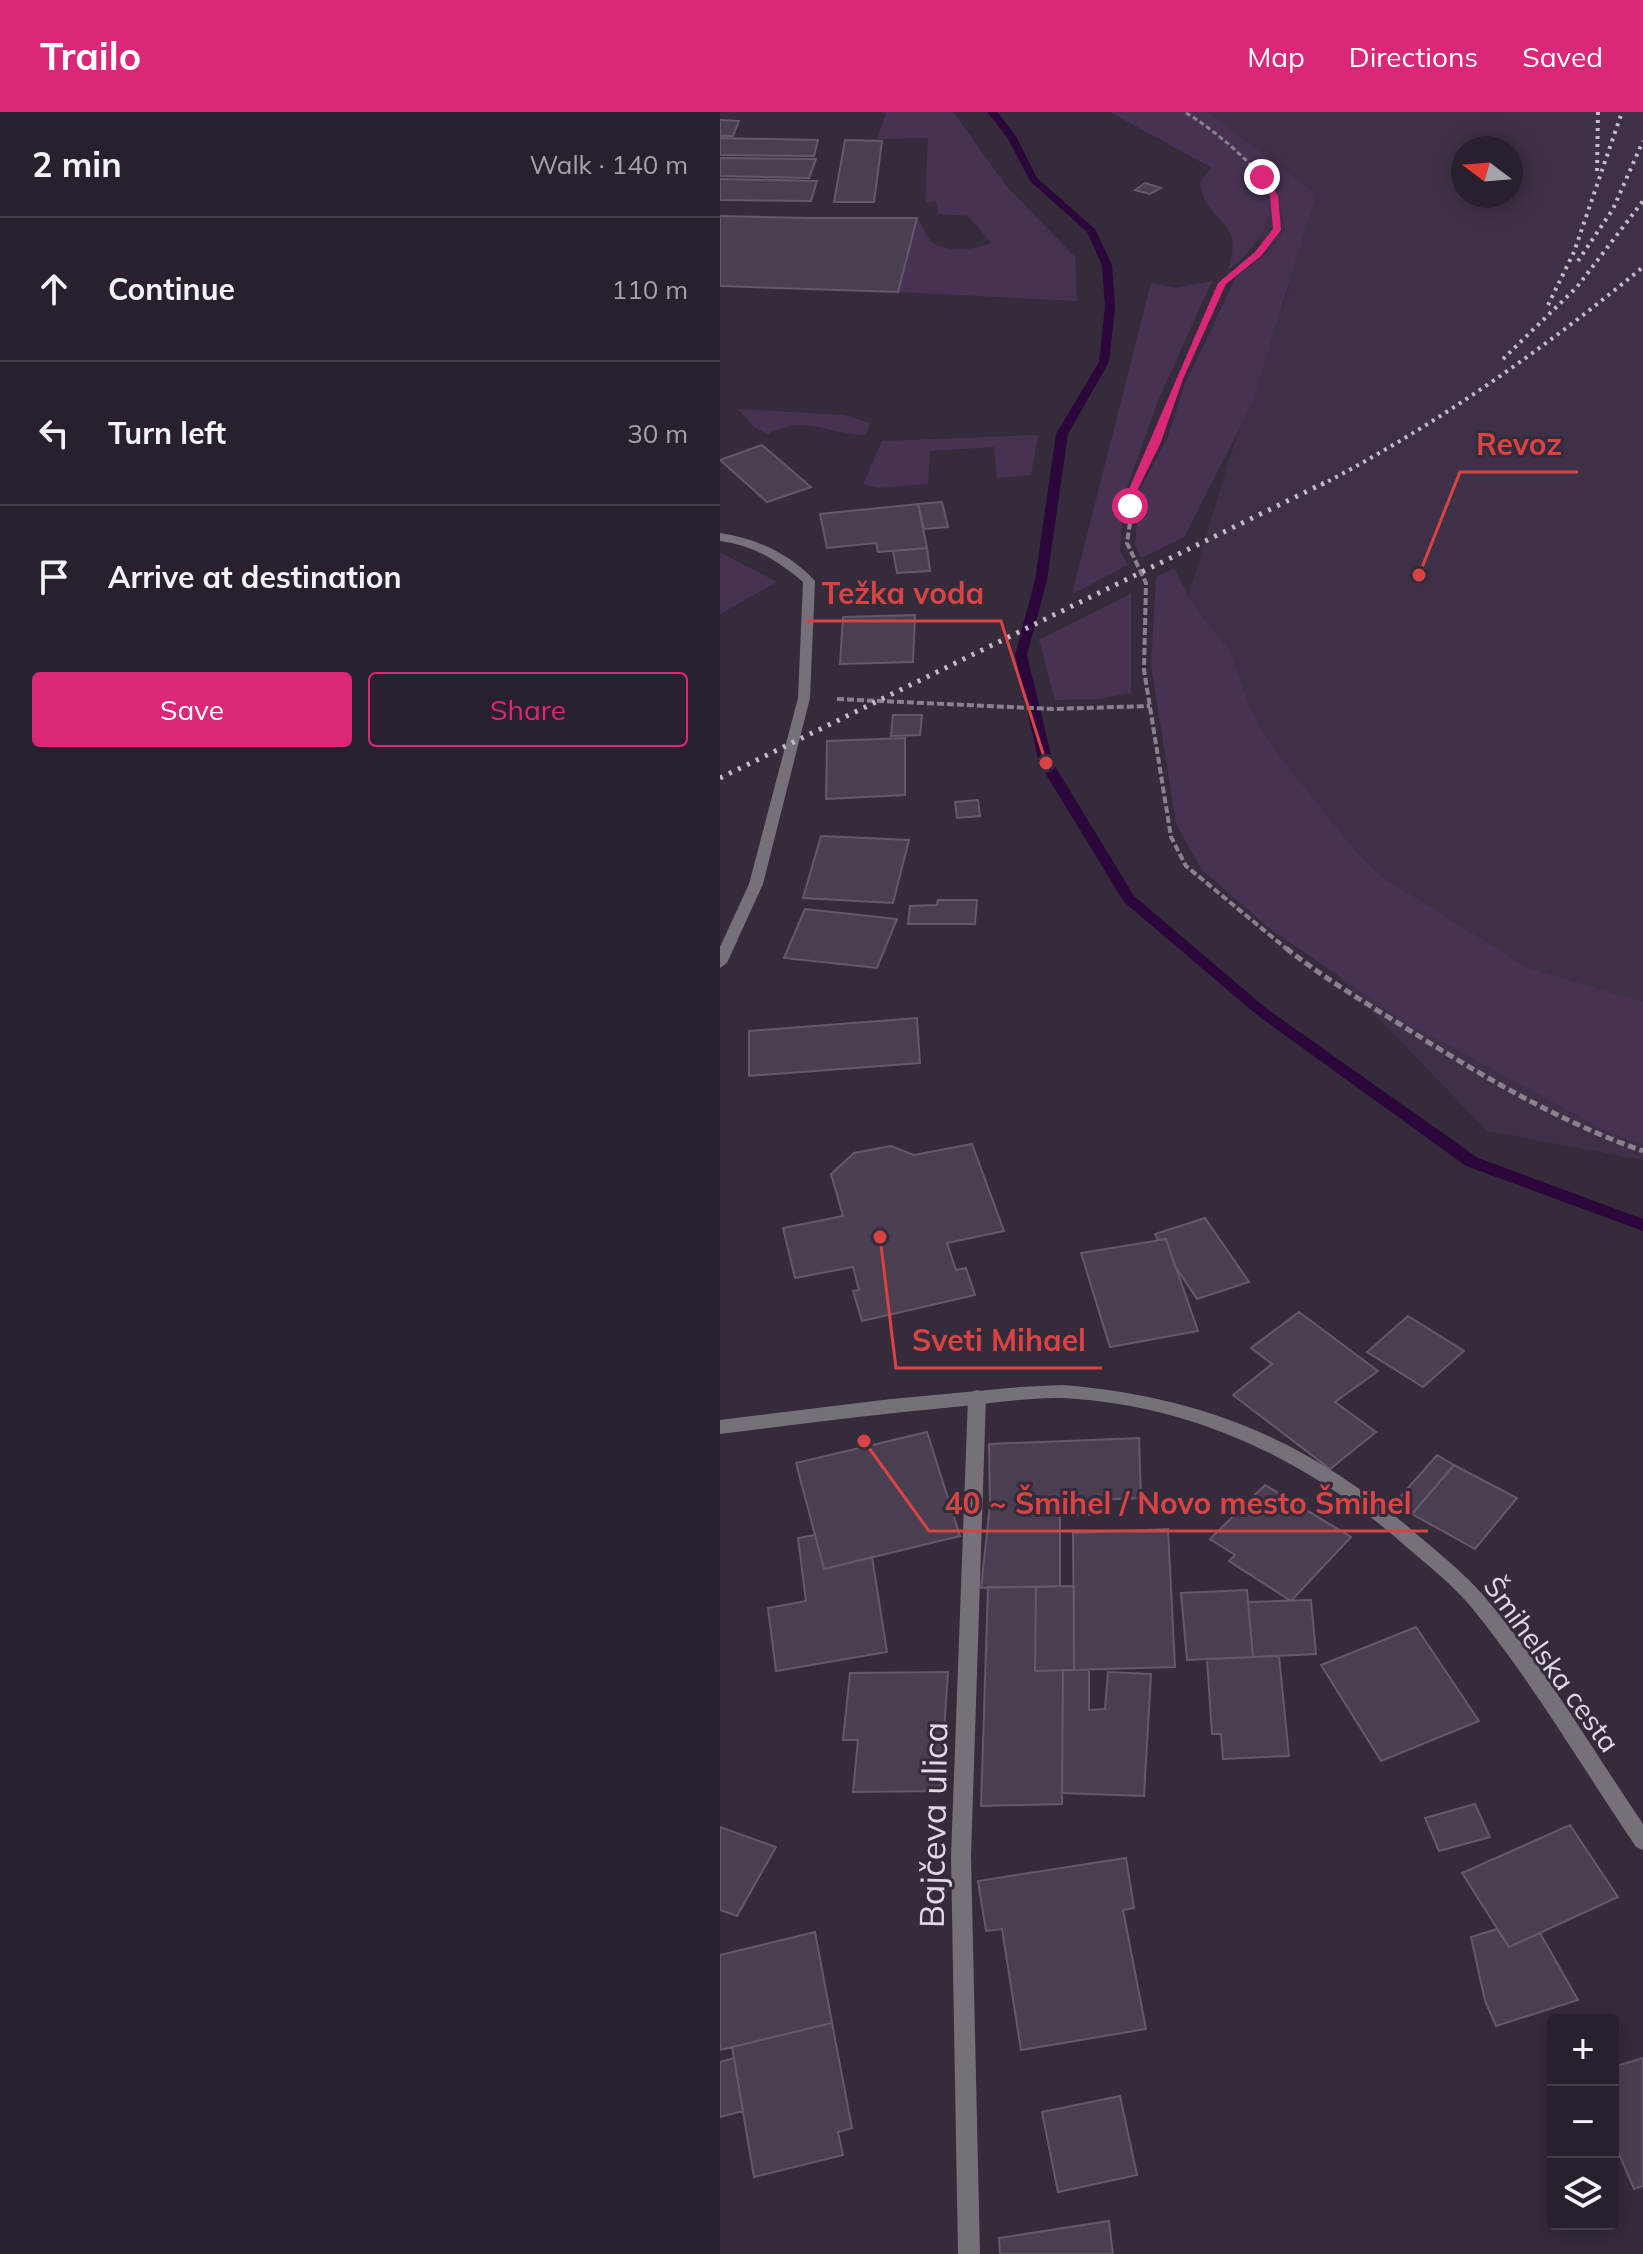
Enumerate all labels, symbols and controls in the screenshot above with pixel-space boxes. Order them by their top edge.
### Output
text: Trailo [40,32,141,80]
text: Map [1247,39,1305,74]
text: Directions [1349,39,1478,74]
text: Saved [1522,39,1603,74]
north arrow [1451,136,1523,208]
text: 2 min [32,143,122,186]
text: Walk · 140 m [529,148,688,181]
route end [1244,159,1280,195]
icon: ahead [32,267,76,311]
text: Continue [108,270,235,308]
text: 110 m [612,273,688,306]
icon: left [32,411,76,455]
text: Turn left [108,414,226,452]
text: 30 m [627,417,688,450]
callout: Revoz [1460,418,1578,472]
text: Revoz [1476,425,1562,463]
route start [1112,488,1148,524]
icon: arrive [32,555,76,599]
text: Arrive at destination [108,558,402,596]
callout: Težka voda [806,567,1001,621]
text: Težka voda [822,574,984,612]
button: Save [32,672,352,747]
button: Share [368,672,688,747]
callout: Sveti Mihael [896,1314,1102,1368]
text: Sveti Mihael [912,1321,1086,1359]
callout: 40 ~ Šmihel / Novo mesto Šmihel [929,1477,1428,1531]
text: 40 ~ Šmihel / Novo mesto Šmihel [945,1484,1411,1522]
street label: Šmihelska cesta [1477,1569,1627,1759]
street label: Bajčeva ulica [910,1722,956,1928]
map controls [1547,2014,1619,2230]
button: + [1547,2014,1619,2086]
button: − [1547,2086,1619,2158]
button: layers [1547,2158,1619,2230]

